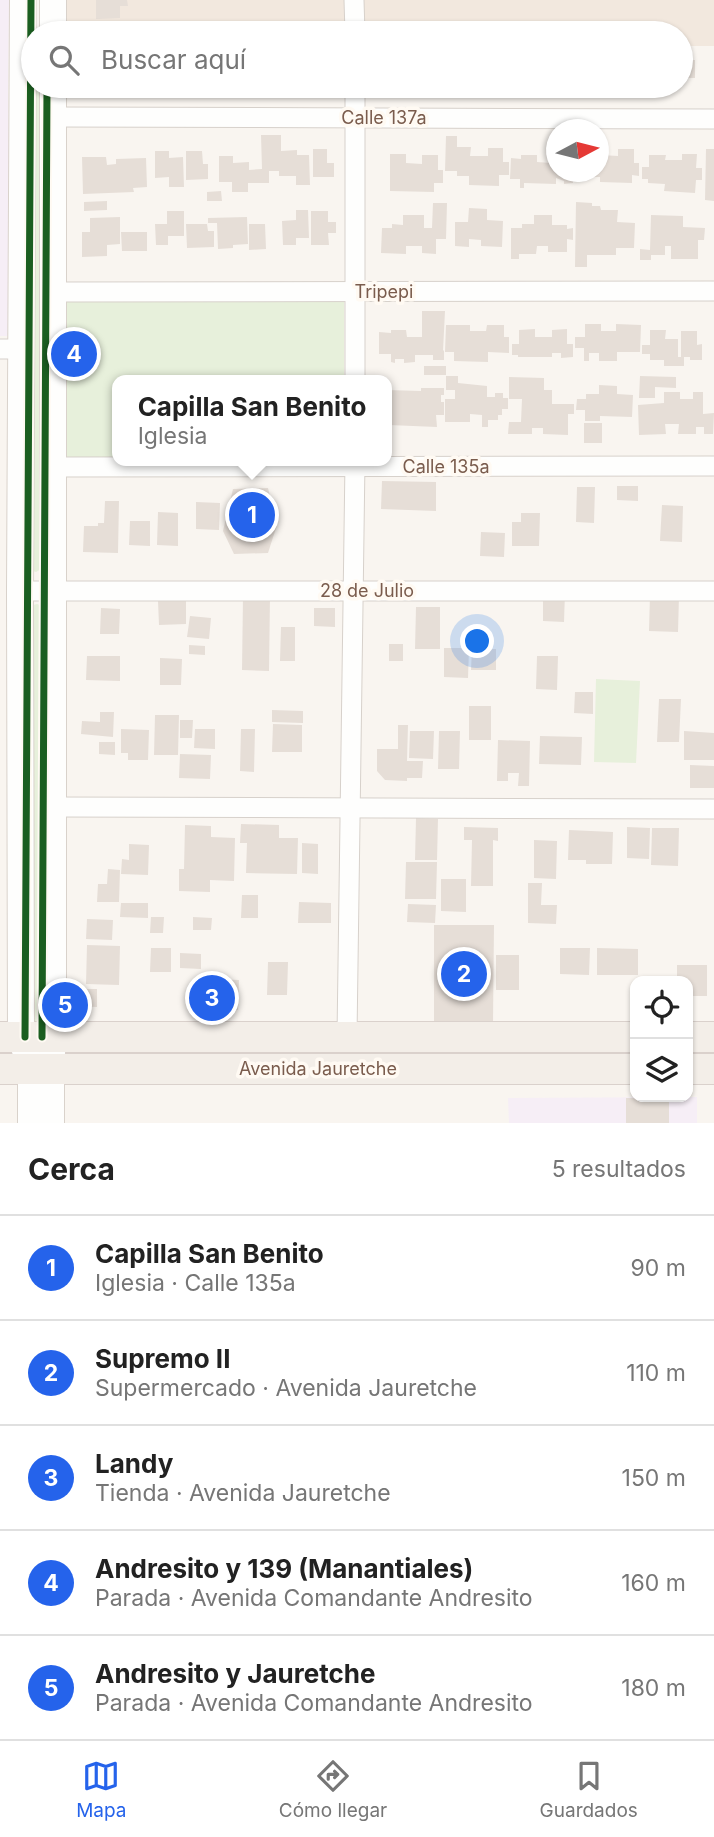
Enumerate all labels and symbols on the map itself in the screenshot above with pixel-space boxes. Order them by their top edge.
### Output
street label: Calle 137a [341,107,427,128]
north arrow [546,119,609,182]
street label: Tripepi [355,281,413,302]
pin: 4 [51,328,97,380]
street label: Calle 135a [402,456,490,477]
pin: 1 [229,489,275,541]
street label: 28 de Julio [320,580,414,601]
your location [460,624,494,658]
pin: 2 [441,948,487,1000]
pin: 3 [189,972,235,1024]
pin: 5 [42,979,88,1031]
street label: Avenida Jauretche [239,1058,397,1079]

